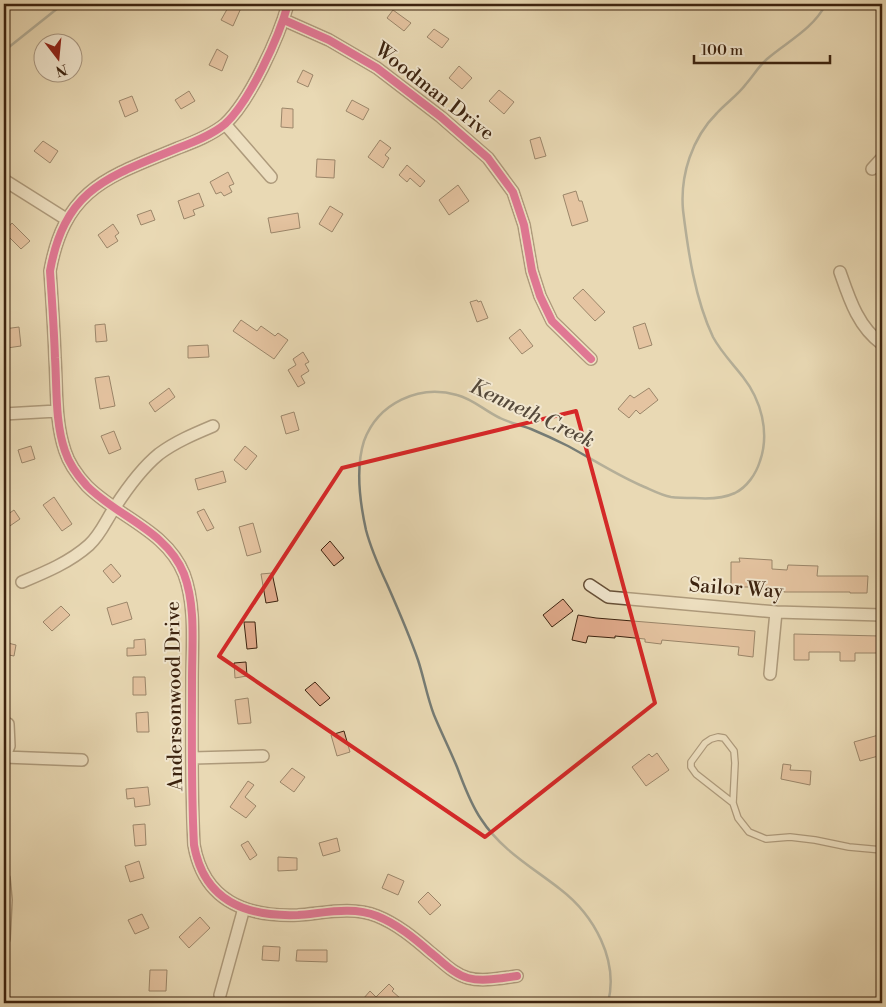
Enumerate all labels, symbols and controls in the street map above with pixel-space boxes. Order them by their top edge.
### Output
north arrow [32,32,82,82]
scale bar [694,32,830,64]
street label: Woodman Drive [368,37,499,147]
text: 100 m [701,41,743,60]
text: N [54,59,69,80]
water label: Kenneth Creek [465,374,599,454]
street label: Sailor Way [688,573,784,605]
street label: Andersonwood Drive [161,601,189,792]

